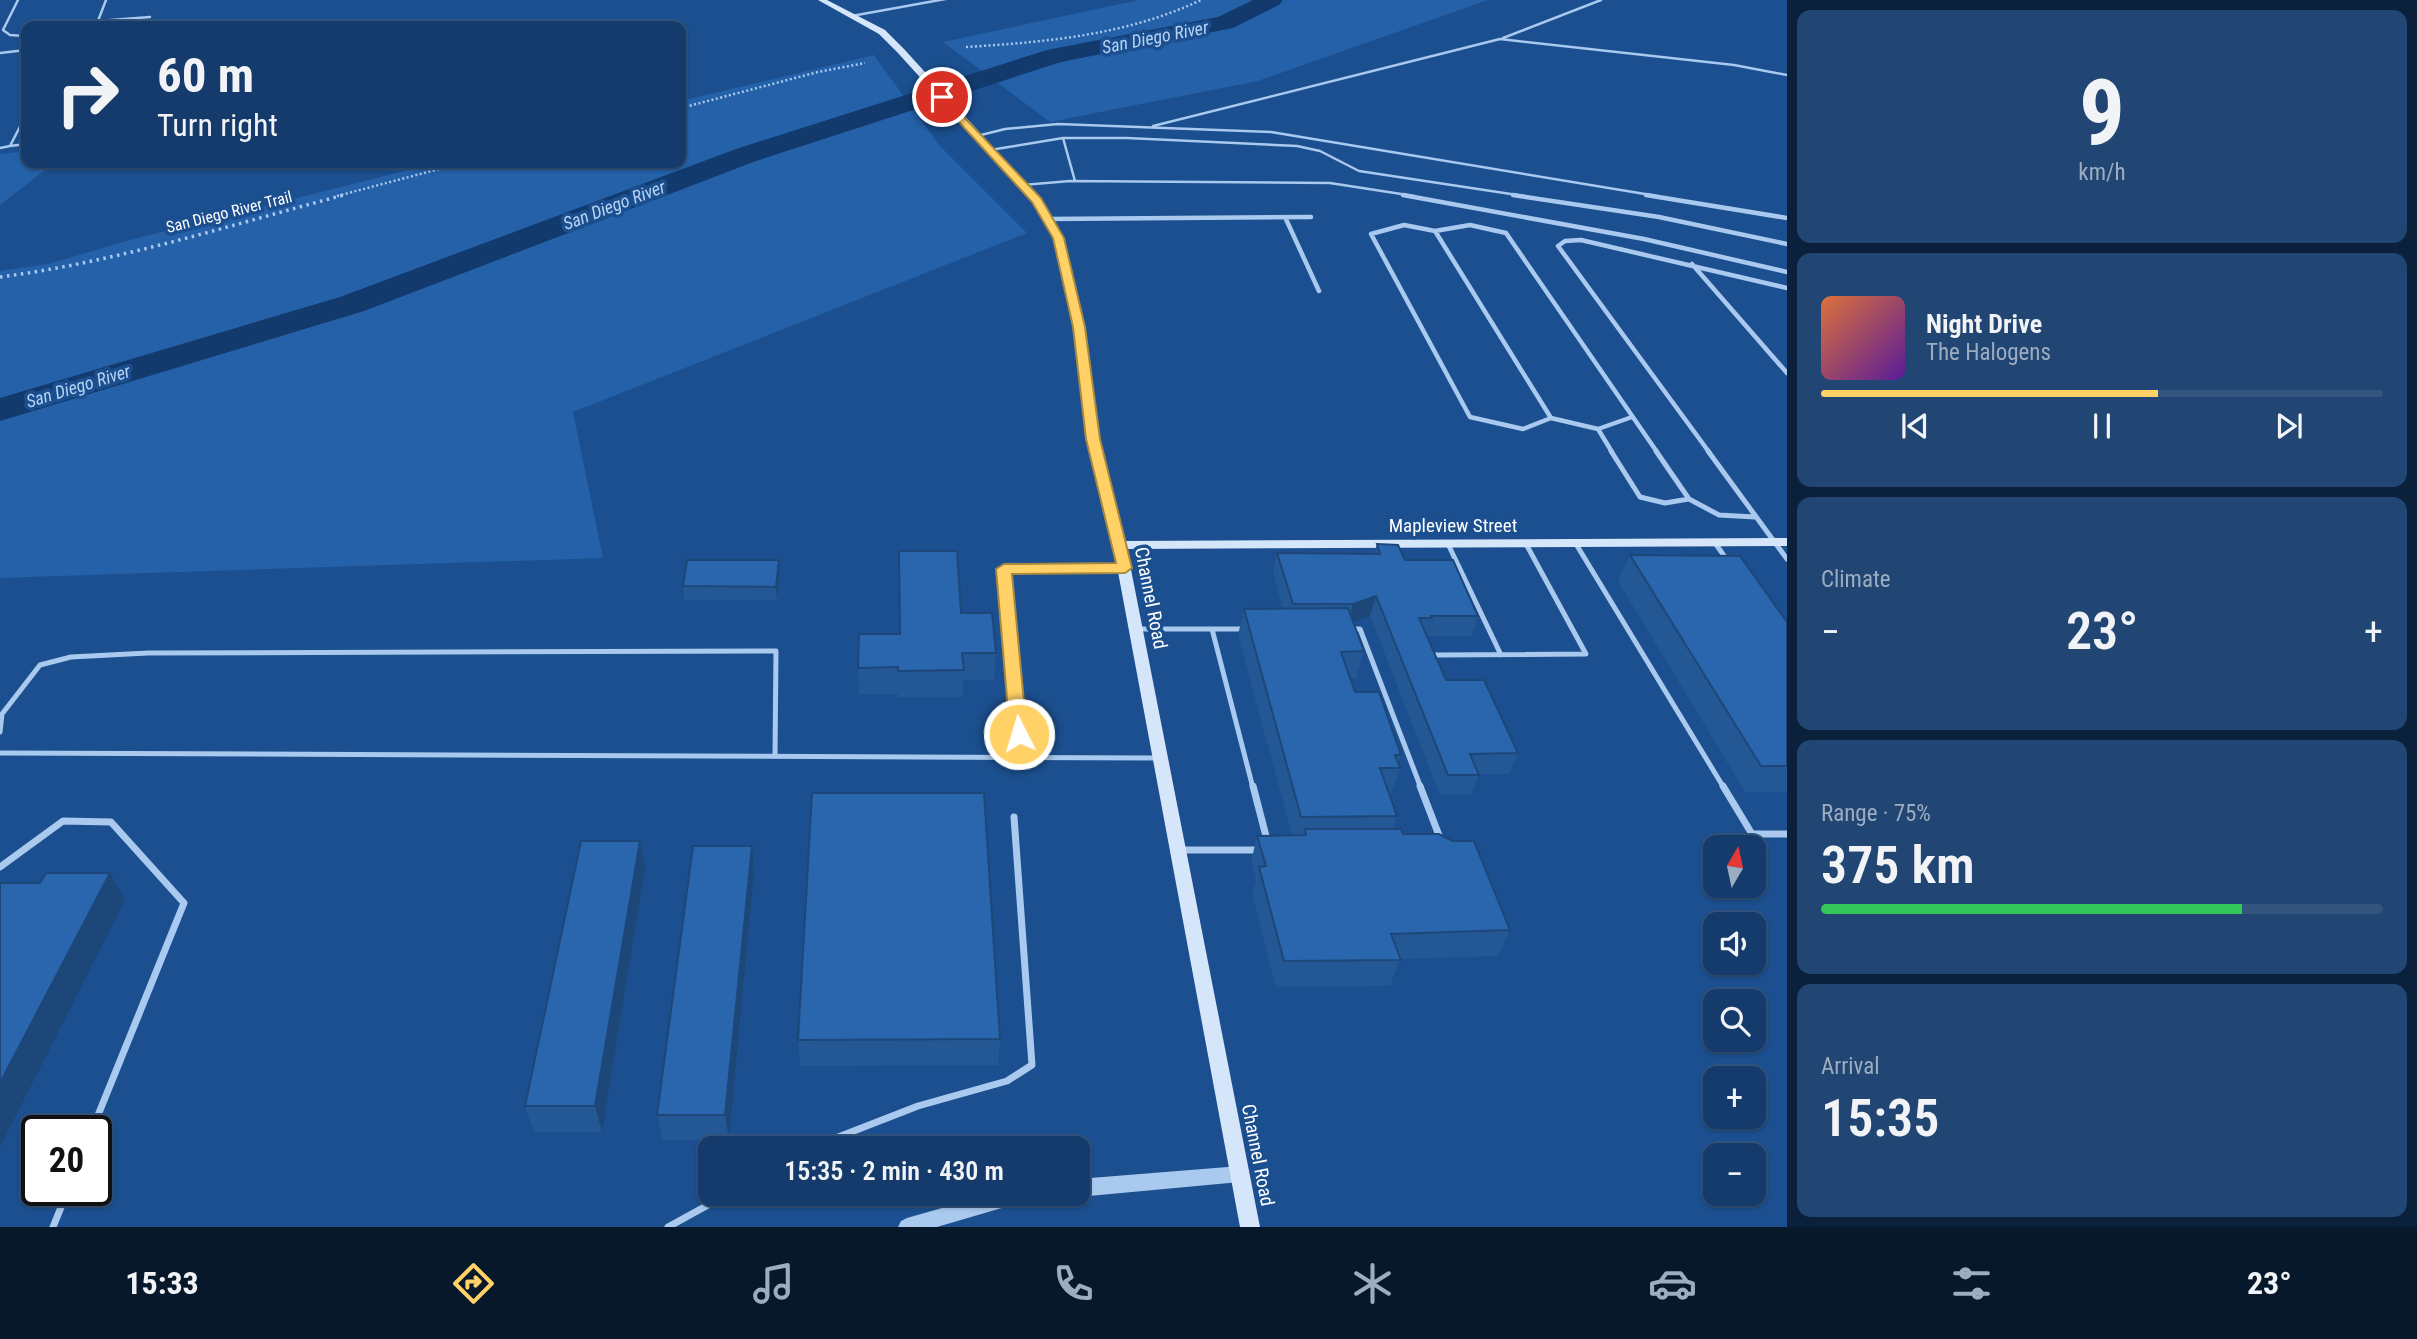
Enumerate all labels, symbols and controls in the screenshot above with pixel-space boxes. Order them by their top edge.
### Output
water label: San Diego River [1100,16,1211,58]
text: 60 m [157,47,254,104]
icon: right [42,49,133,140]
text: 9 [2079,60,2125,166]
pin [912,67,972,127]
icon: arrive [923,78,961,116]
text: Turn right [157,106,278,144]
text: km/h [2078,159,2126,186]
water label: San Diego River [560,176,669,234]
street label: San Diego River Trail [164,187,294,237]
text: Night Drive [1926,309,2042,339]
text: The Halogens [1926,339,2051,366]
water label: San Diego River [23,360,133,412]
icon: previous [1896,407,1934,445]
icon: pause [2083,407,2121,445]
icon: next [2270,407,2308,445]
street label: Mapleview Street [1389,514,1517,537]
street label: Channel Road [1130,545,1172,651]
text: Climate [1821,566,1891,593]
text: 23° [2066,601,2138,662]
text: − [1821,610,1840,654]
text: + [2364,610,2383,654]
position arrow [982,697,1056,771]
text: Range · 75% [1821,800,1931,827]
north arrow [1703,835,1766,898]
map controls [1703,835,1766,1206]
text: 375 km [1821,835,1975,896]
button: sound [1703,912,1766,975]
button: search [1703,989,1766,1052]
text: Arrival [1821,1053,1880,1080]
button: + [1703,1066,1766,1129]
text: 15:35 [1821,1088,1939,1149]
street label: Channel Road [1237,1102,1279,1208]
speed limit sign: 20 [21,1115,112,1206]
button: − [1703,1143,1766,1206]
text: 15:35 · 2 min · 430 m [784,1156,1004,1186]
icon: directions [449,1259,498,1308]
icon: music [749,1259,798,1308]
icon: phone [1049,1259,1098,1308]
icon: climate [1348,1259,1397,1308]
icon: car [1648,1259,1697,1308]
icon: filters [1947,1259,1996,1308]
text: 15:33 [125,1264,199,1302]
text: 23° [2247,1264,2292,1302]

